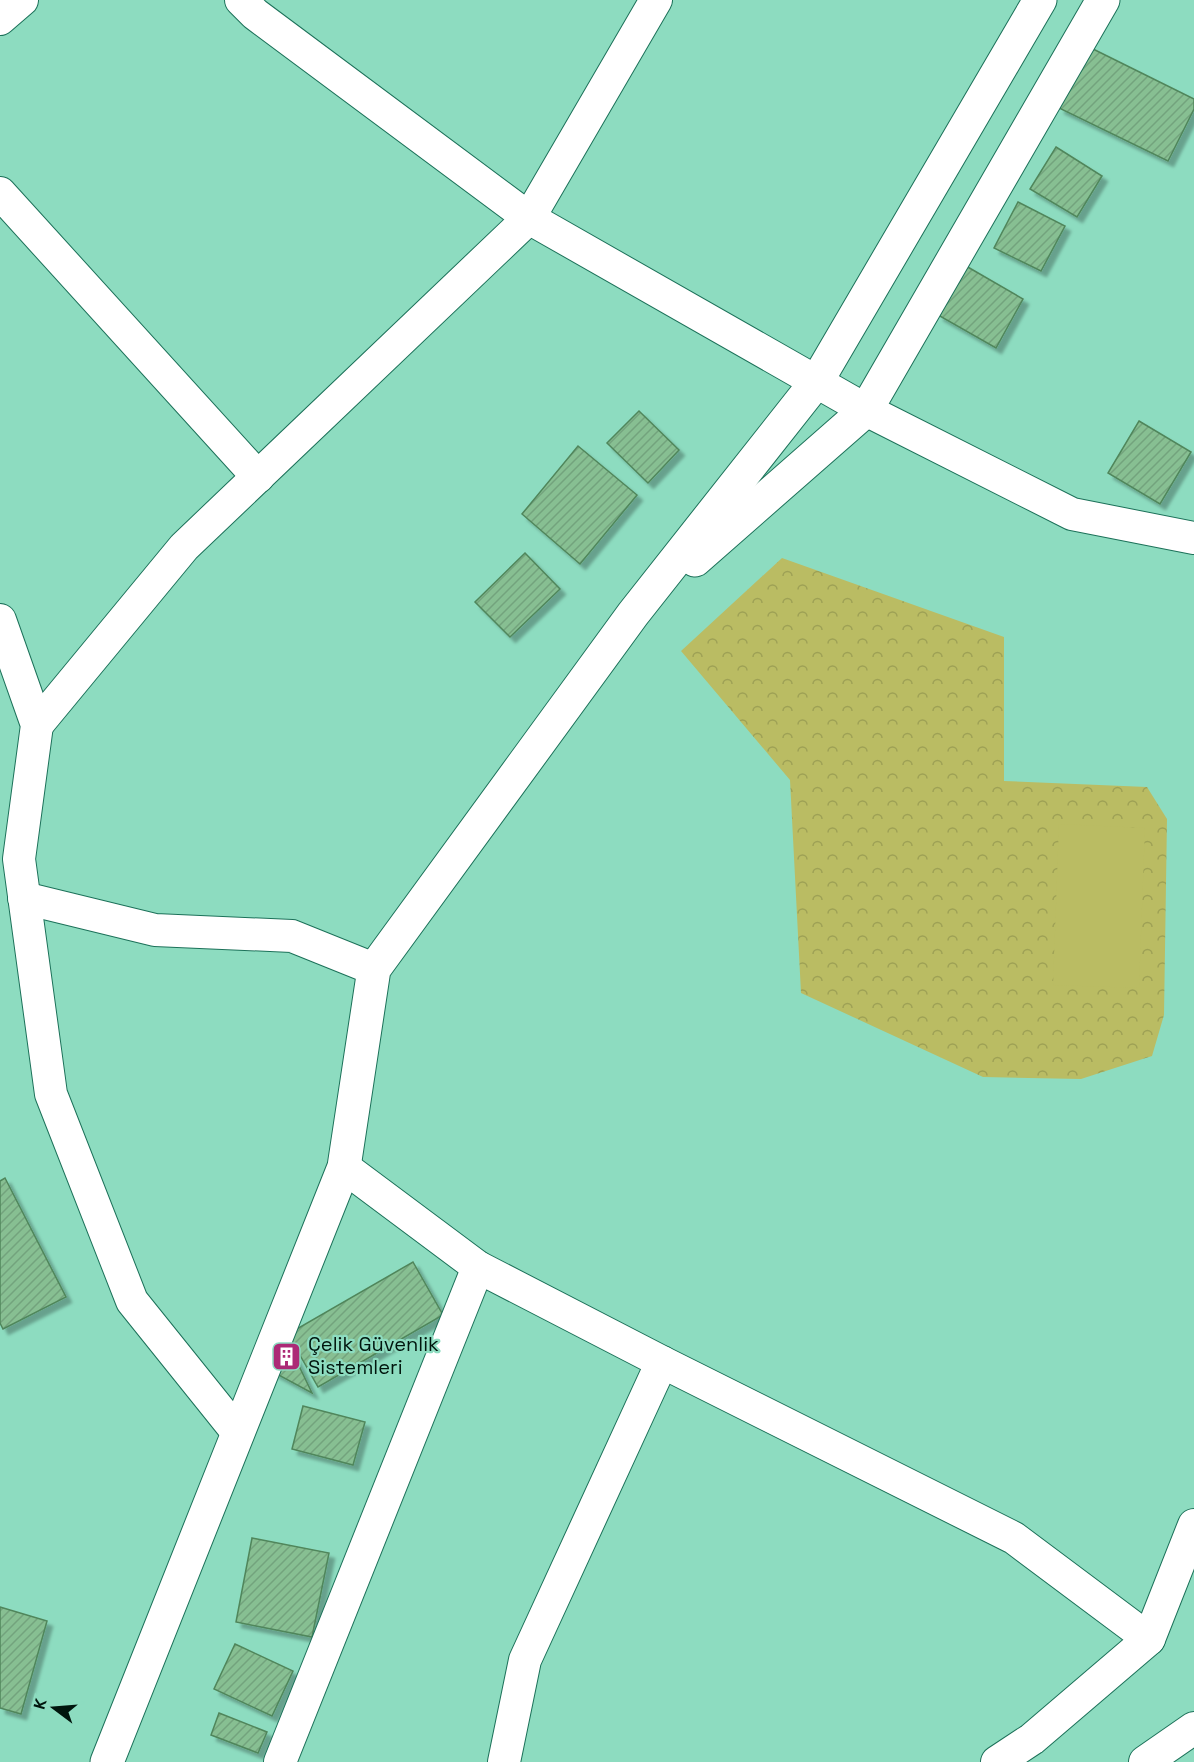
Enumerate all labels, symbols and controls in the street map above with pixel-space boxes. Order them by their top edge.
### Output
place label: Çelik Güvenlik Sistemleri [308,1331,439,1380]
building icon: Çelik Güvenlik Sistemleri [271,1340,303,1372]
north arrow [24,1678,84,1738]
text: K [29,1696,52,1712]

